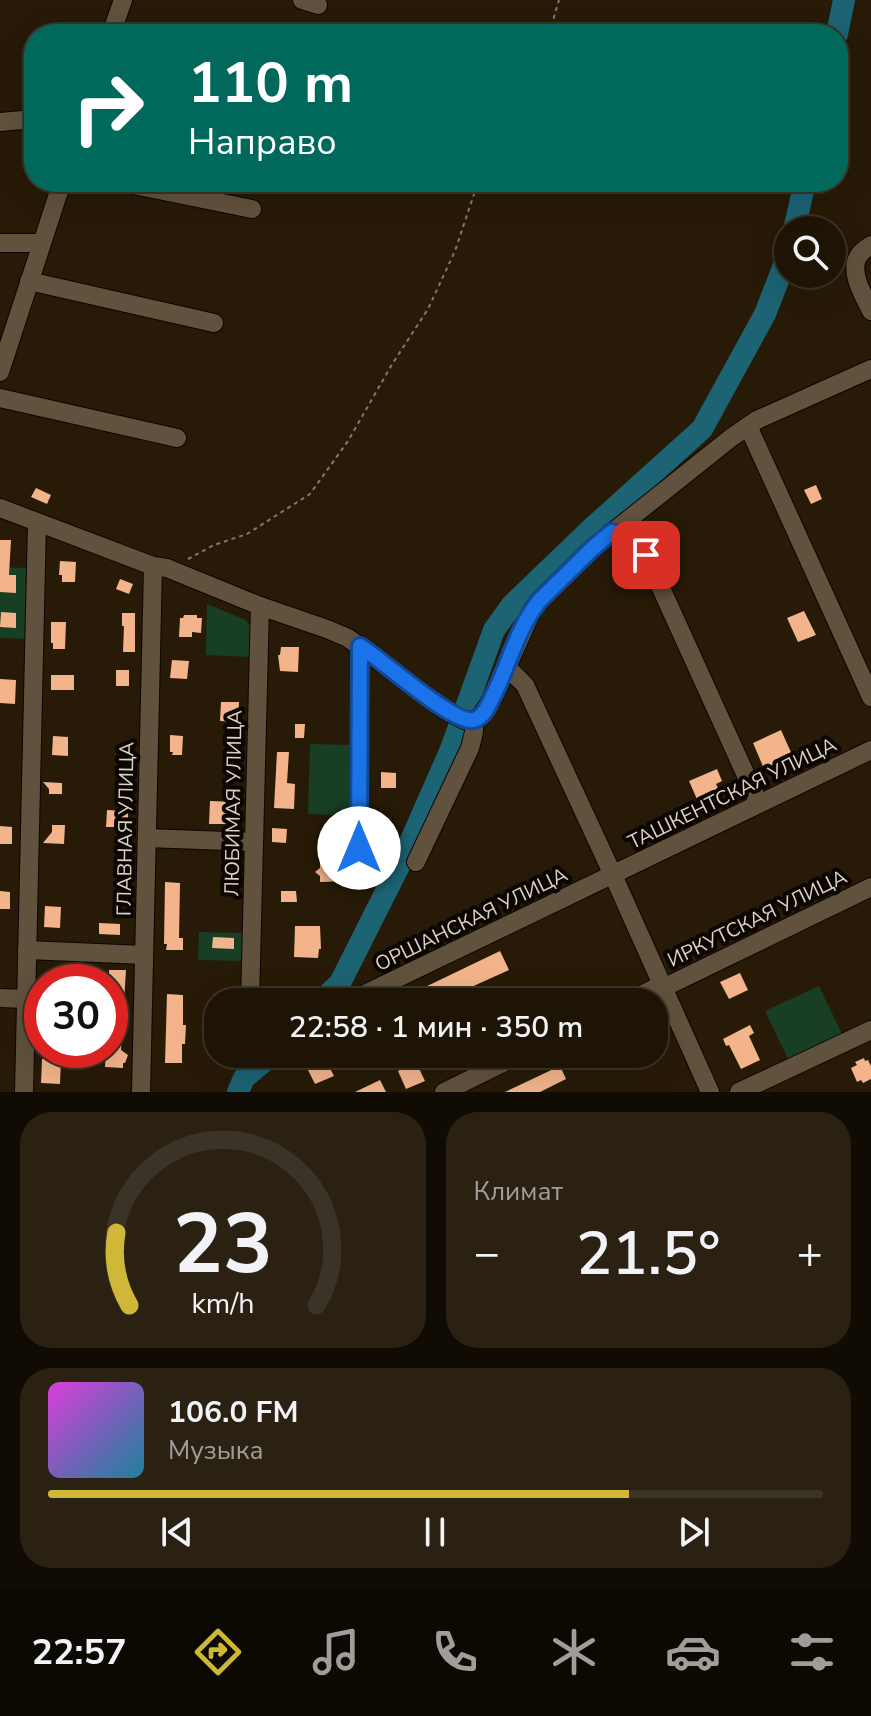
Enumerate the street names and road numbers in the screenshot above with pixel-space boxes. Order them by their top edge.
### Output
street label: ЛЮБИМАЯ УЛИЦА [218,709,249,896]
street label: ТАШКЕНТСКАЯ УЛИЦА [623,731,841,856]
street label: ГЛАВНАЯ УЛИЦА [110,741,141,916]
street label: ОРШАНСКАЯ УЛИЦА [371,861,572,978]
street label: ИРКУТСКАЯ УЛИЦА [663,863,852,974]

